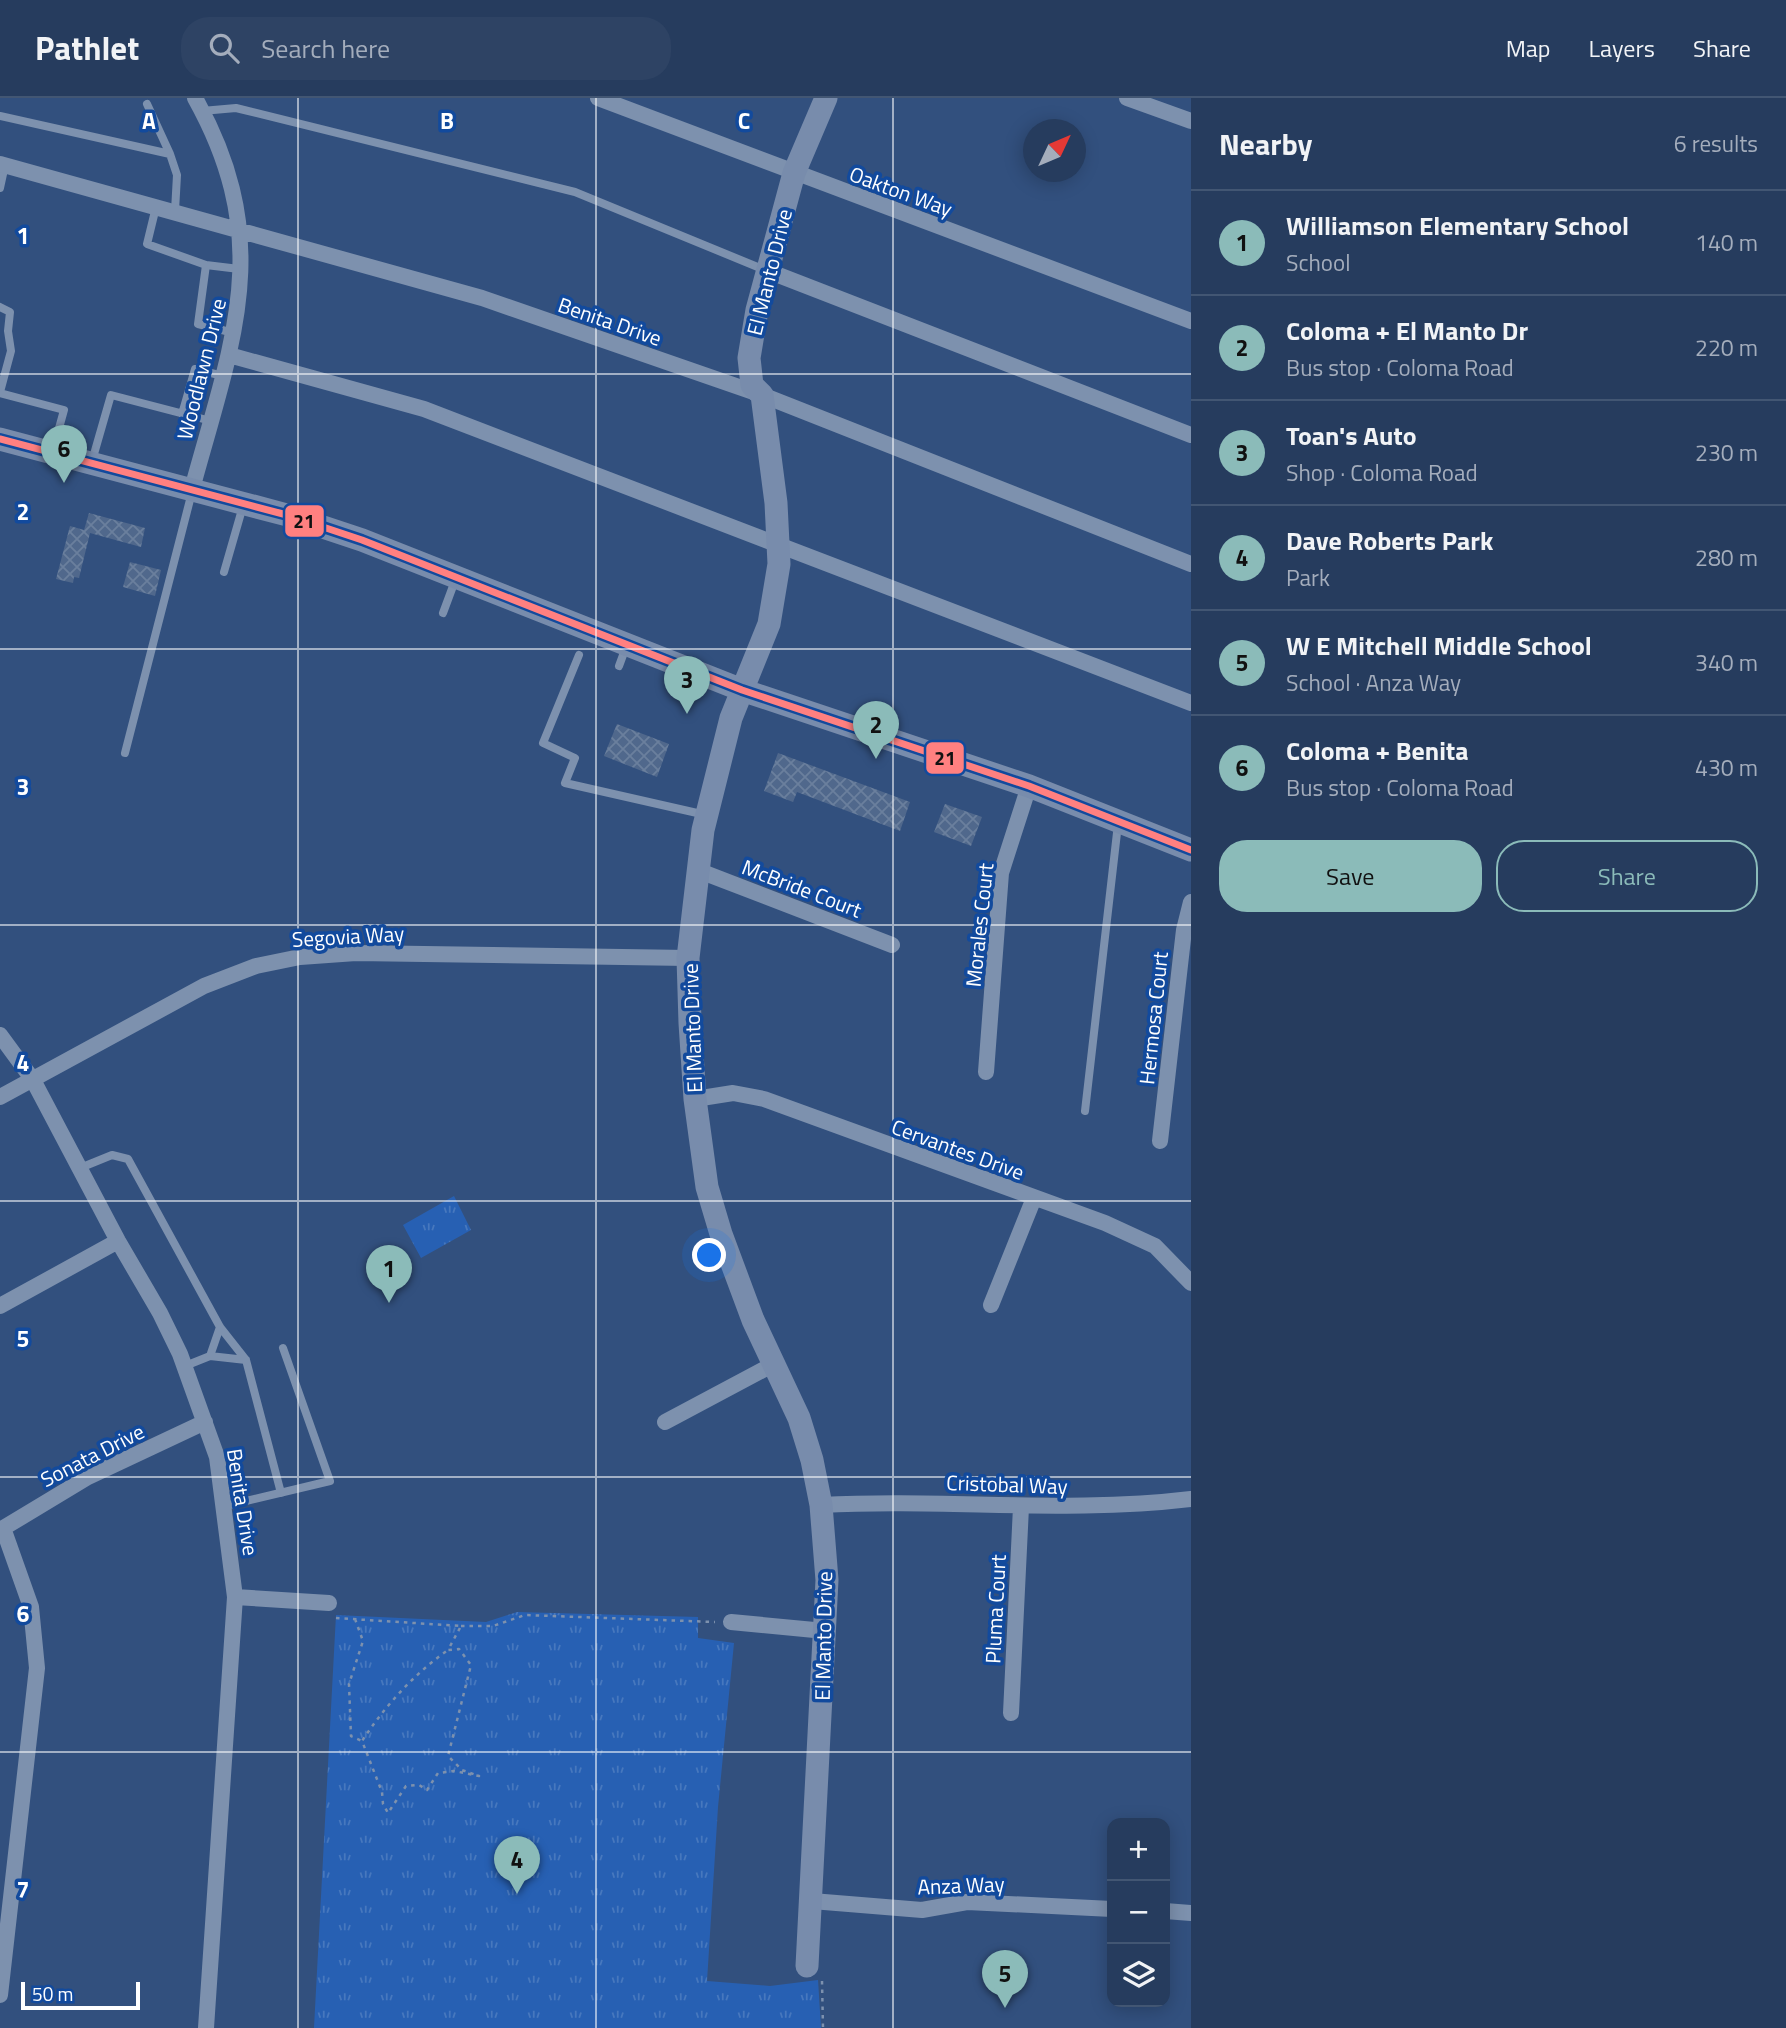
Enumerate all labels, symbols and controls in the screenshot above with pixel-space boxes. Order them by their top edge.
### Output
search box [181,17,671,80]
text: Pathlet [35,23,139,73]
icon: search [205,29,243,67]
text: Search here [261,29,390,68]
text: Map [1506,30,1551,66]
text: Layers [1589,30,1655,66]
text: Share [1693,30,1751,66]
text: A [142,103,156,138]
text: B [440,103,454,138]
text: C [738,103,750,138]
north arrow [1023,119,1086,182]
text: Nearby [1219,121,1312,167]
text: 6 results [1674,126,1758,161]
street label: Oakton Way [845,158,957,224]
street label: El Manto Drive [738,205,800,339]
text: Williamson Elementary School [1286,206,1629,245]
text: 1 [17,218,29,253]
text: 1 [1236,225,1248,260]
text: 140 m [1695,225,1758,260]
text: School [1286,245,1350,280]
street label: Benita Drive [554,288,666,354]
street label: Woodlawn Drive [168,295,234,443]
text: Coloma + El Manto Dr [1286,311,1528,350]
text: 2 [1236,330,1248,365]
text: 220 m [1695,330,1758,365]
text: Bus stop · Coloma Road [1286,350,1514,385]
text: Toan's Auto [1286,416,1417,455]
pin: 6 [41,425,87,483]
text: 3 [1236,435,1248,470]
text: 230 m [1695,435,1758,470]
text: Shop · Coloma Road [1286,455,1478,490]
text: 2 [17,494,29,529]
line badge: 21 [284,504,325,538]
text: 21 [293,506,315,535]
text: Dave Roberts Park [1286,521,1493,560]
text: 4 [1236,540,1248,575]
text: 280 m [1695,540,1758,575]
text: Park [1286,560,1330,595]
text: W E Mitchell Middle School [1286,626,1592,665]
text: 5 [1236,645,1248,680]
text: 340 m [1695,645,1758,680]
pin: 3 [664,656,710,714]
text: School · Anza Way [1286,665,1461,700]
pin: 2 [853,701,899,759]
text: Coloma + Benita [1286,731,1469,770]
line badge: 21 [925,741,965,775]
text: 21 [934,743,956,772]
text: 6 [1236,750,1248,785]
text: 430 m [1695,750,1758,785]
text: 3 [17,769,29,804]
text: Bus stop · Coloma Road [1286,770,1514,805]
button: Save [1219,840,1482,912]
button: Share [1496,840,1758,912]
street label: McBride Court [737,850,867,926]
street label: Morales Court [957,861,1001,989]
street label: Segovia Way [291,917,405,955]
street label: Hermosa Court [1130,949,1176,1086]
street label: El Manto Drive [674,963,710,1093]
text: 4 [17,1045,29,1080]
street label: Cervantes Drive [887,1110,1029,1188]
your location [692,1238,726,1272]
pin: 1 [366,1245,412,1303]
text: 5 [17,1321,29,1356]
street label: Sonata Drive [35,1415,149,1495]
street label: Benita Drive [219,1446,267,1558]
street label: Cristobal Way [946,1466,1068,1502]
street label: Pluma Court [976,1553,1014,1664]
street label: El Manto Drive [806,1571,840,1701]
text: 6 [17,1596,30,1631]
map controls [1107,1818,1170,2007]
button: + [1107,1818,1170,1881]
pin: 4 [494,1836,540,1894]
street label: Anza Way [917,1867,1005,1903]
text: 7 [17,1872,29,1907]
button: − [1107,1881,1170,1944]
button: layers [1107,1944,1170,2007]
pin: 5 [982,1950,1028,2008]
scale bar [21,1979,140,2011]
text: 50 m [32,1979,73,2008]

